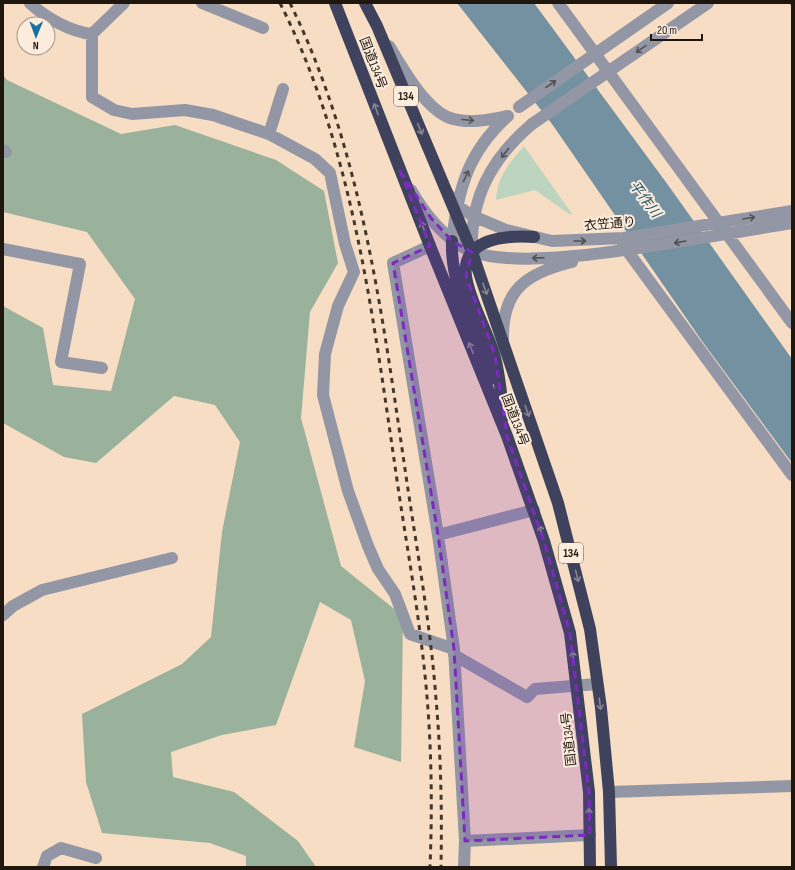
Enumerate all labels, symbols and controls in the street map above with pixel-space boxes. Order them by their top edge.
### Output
north arrow [16,16,56,56]
scale bar [651,16,702,42]
text: 20 m [657,23,677,38]
street label: 国道134号 [356,35,390,91]
text: N [33,39,39,52]
one-way arrow [636,45,647,53]
one-way arrow [545,80,556,88]
road number: 134 [394,86,418,106]
one-way arrow [372,103,380,115]
one-way arrow [461,117,474,124]
one-way arrow [416,122,424,134]
one-way arrow [501,147,510,158]
one-way arrow [463,170,470,182]
water label: 平作川 [626,177,666,222]
one-way arrow [742,213,755,221]
street label: 衣笠通り [583,214,637,234]
one-way arrow [418,222,426,234]
one-way arrow [573,237,586,245]
one-way arrow [674,238,687,246]
one-way arrow [532,255,545,262]
one-way arrow [482,282,489,295]
one-way arrow [467,343,475,355]
street label: 国道134号 [498,392,532,448]
one-way arrow [524,405,532,417]
one-way arrow [537,525,544,538]
road number: 134 [559,543,583,563]
one-way arrow [573,569,581,582]
one-way arrow [570,651,577,664]
one-way arrow [596,697,604,710]
street label: 国道134号 [558,711,580,767]
one-way arrow [585,808,593,821]

